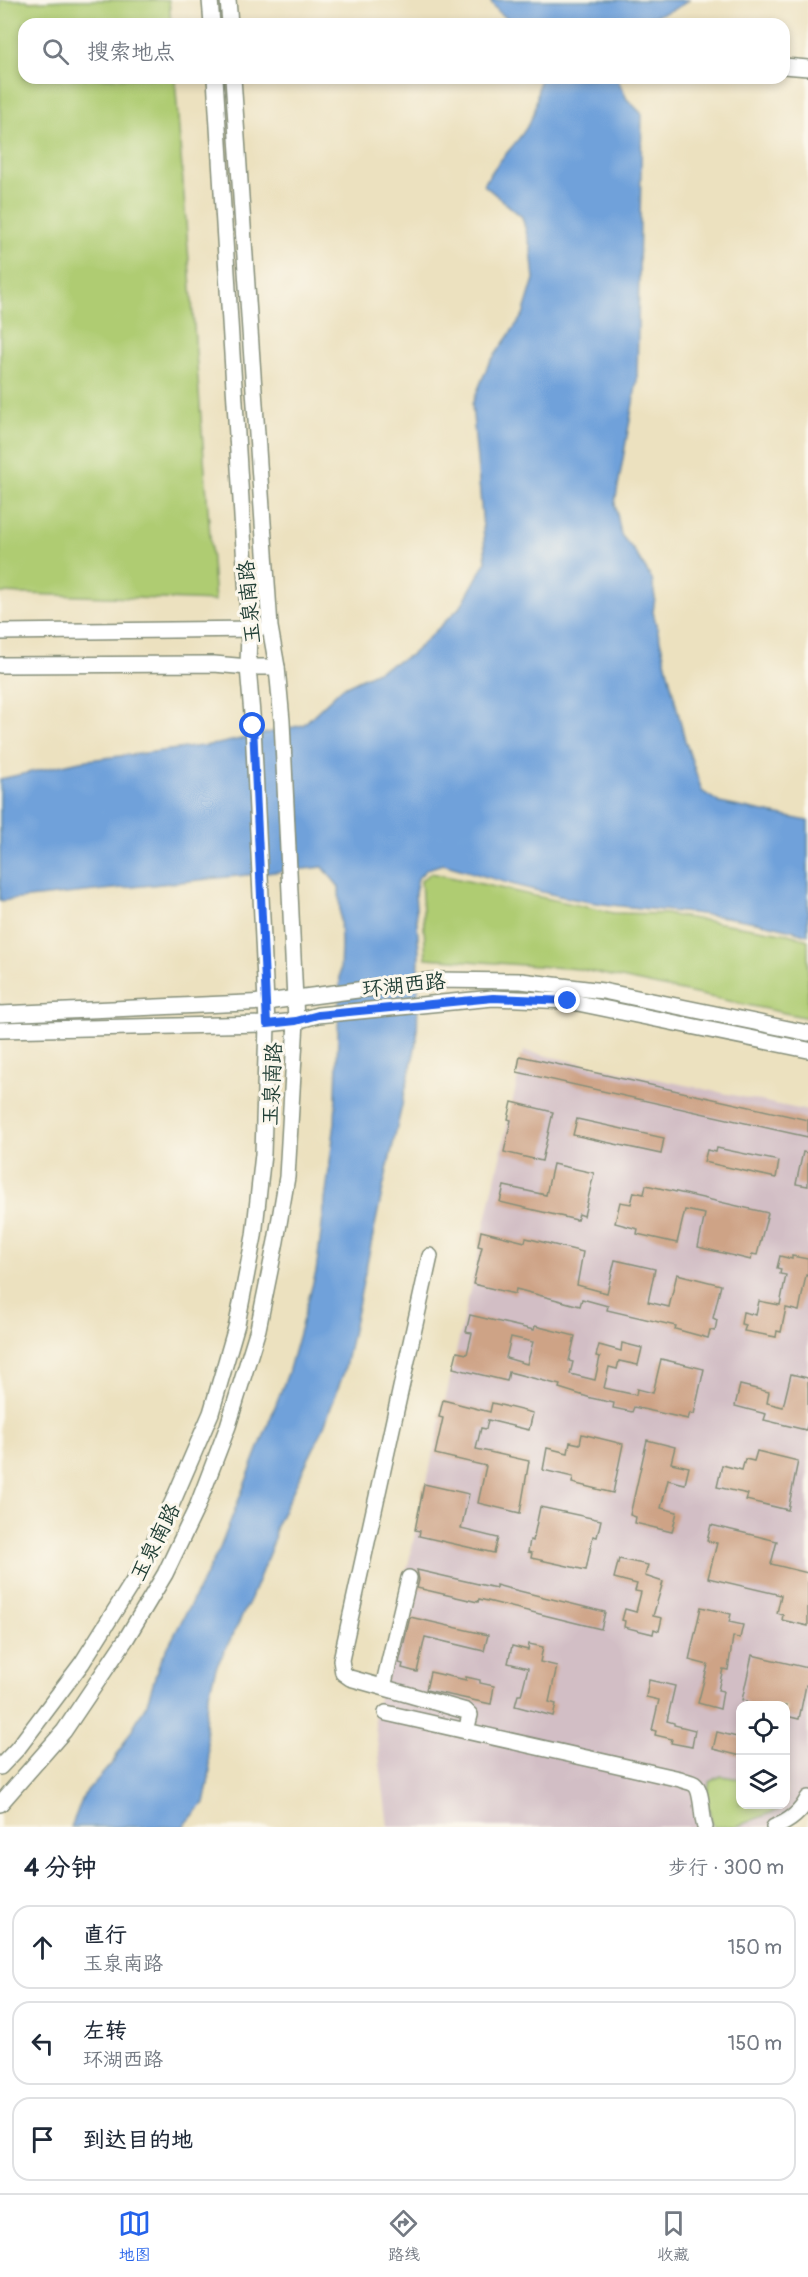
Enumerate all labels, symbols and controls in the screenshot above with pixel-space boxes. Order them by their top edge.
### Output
search box [18,18,790,84]
icon: search [39,35,72,68]
text: 搜索地点 [87,38,175,66]
street label: 玉泉南路 [232,559,267,645]
route start [239,712,265,738]
street label: 环湖西路 [361,968,447,1003]
route end [554,987,580,1013]
street label: 玉泉南路 [257,1041,288,1127]
street label: 玉泉南路 [124,1499,187,1586]
map controls [736,1701,790,1809]
button: locate [736,1701,790,1755]
button: layers [736,1755,790,1809]
text: 4 分钟 [24,1852,97,1884]
text: 步行 · 300 m [668,1855,784,1880]
text: 直行 [83,1921,127,1949]
icon: ahead [26,1931,59,1964]
text: 150 m [728,1935,782,1960]
text: 玉泉南路 [83,1951,163,1976]
text: 左转 [83,2017,127,2045]
icon: left [26,2027,59,2060]
text: 150 m [728,2031,782,2056]
text: 环湖西路 [83,2047,163,2072]
icon: arrive [26,2123,59,2156]
text: 到达目的地 [83,2126,193,2154]
tab: 地图 [118,2207,151,2265]
tab: 路线 [387,2207,420,2265]
tab: 收藏 [657,2207,690,2265]

